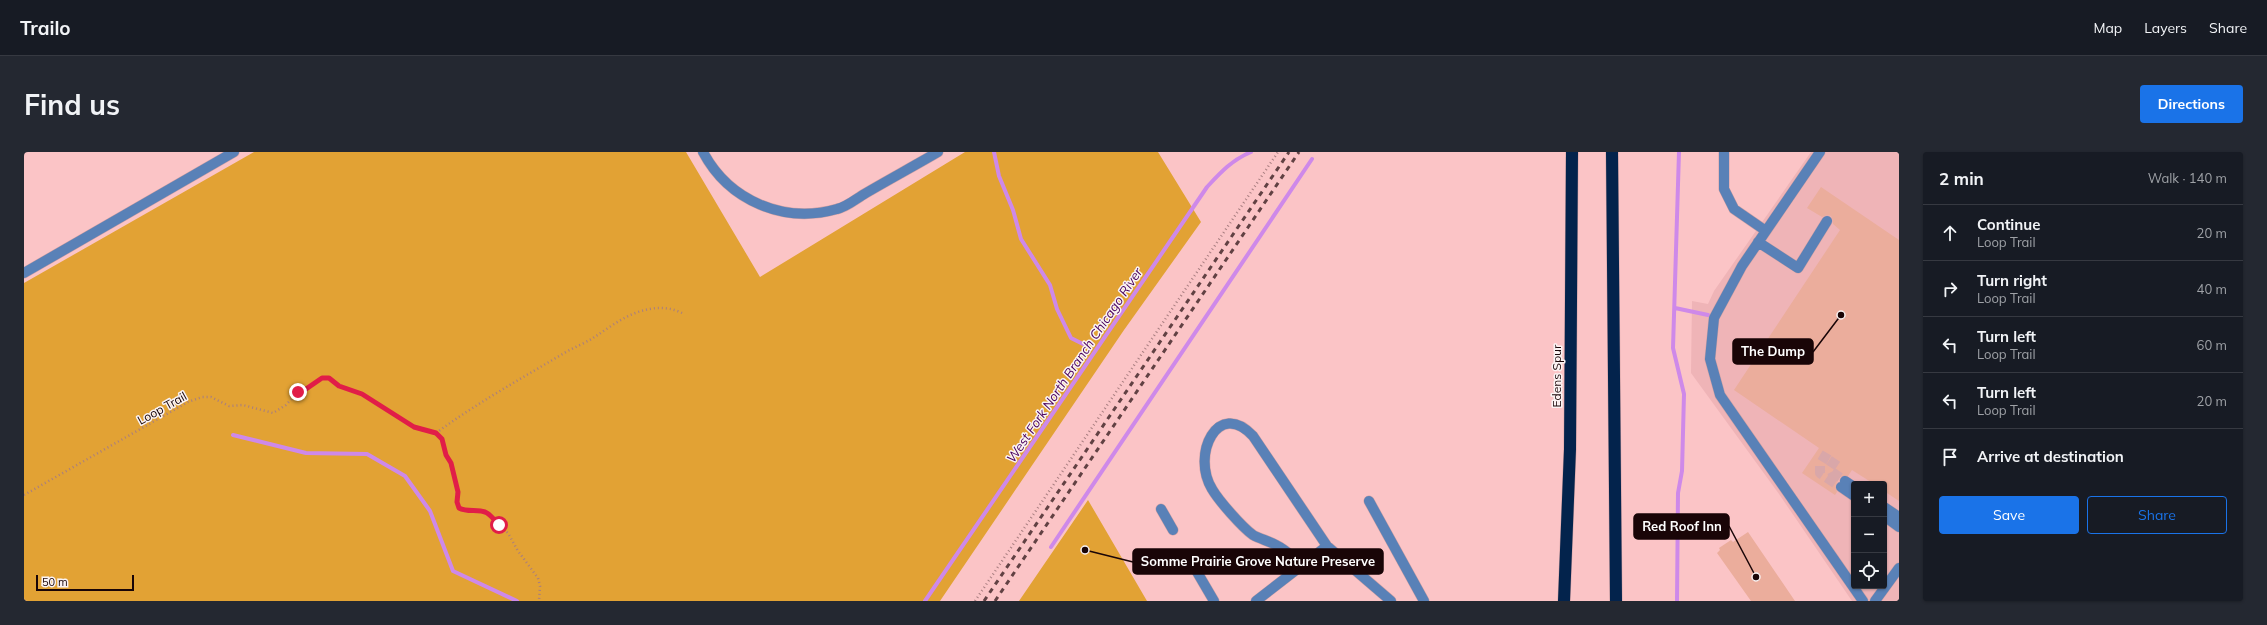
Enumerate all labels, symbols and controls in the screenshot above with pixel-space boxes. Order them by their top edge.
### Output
text: Trailo [20,16,71,40]
text: Map [2093,19,2122,37]
text: Layers [2144,19,2187,37]
text: Share [2209,19,2247,37]
button: Directions [2140,85,2243,123]
text: Find us [24,87,120,122]
text: 2 min [1939,168,1984,189]
text: Walk · 140 m [2148,170,2227,186]
text: Continue [1977,215,2040,234]
icon: ahead [1939,222,1961,244]
text: 20 m [2197,225,2227,241]
text: Loop Trail [1977,234,2036,250]
water label: West Fork North Branch Chicago River [1003,263,1146,465]
text: Turn right [1977,271,2047,290]
icon: right [1939,278,1961,300]
text: 40 m [2197,281,2227,297]
text: Loop Trail [1977,290,2036,306]
text: Turn left [1977,327,2036,346]
icon: left [1939,334,1961,356]
text: 60 m [2197,337,2227,353]
callout: The Dump [1733,339,1813,364]
text: The Dump [1741,343,1805,359]
street label: Edens Spur [1549,344,1564,407]
text: Loop Trail [1977,346,2036,362]
route end [289,383,307,401]
text: Turn left [1977,383,2036,402]
street label: Loop Trail [135,388,189,428]
icon: left [1939,390,1961,412]
text: 20 m [2197,393,2227,409]
text: Loop Trail [1977,402,2036,418]
icon: arrive [1939,446,1961,468]
text: Arrive at destination [1977,447,2124,466]
map controls [1851,481,1887,589]
button: + [1851,481,1887,517]
button: Save [1939,496,2079,534]
button: Share [2087,496,2227,534]
callout: Red Roof Inn [1634,514,1729,539]
route start [490,516,508,534]
button: − [1851,517,1887,553]
text: Red Roof Inn [1642,518,1722,534]
callout: Somme Prairie Grove Nature Preserve [1133,549,1383,574]
text: Somme Prairie Grove Nature Preserve [1141,553,1375,569]
button: locate [1851,553,1887,589]
scale bar [36,573,134,592]
text: 50 m [42,575,68,589]

